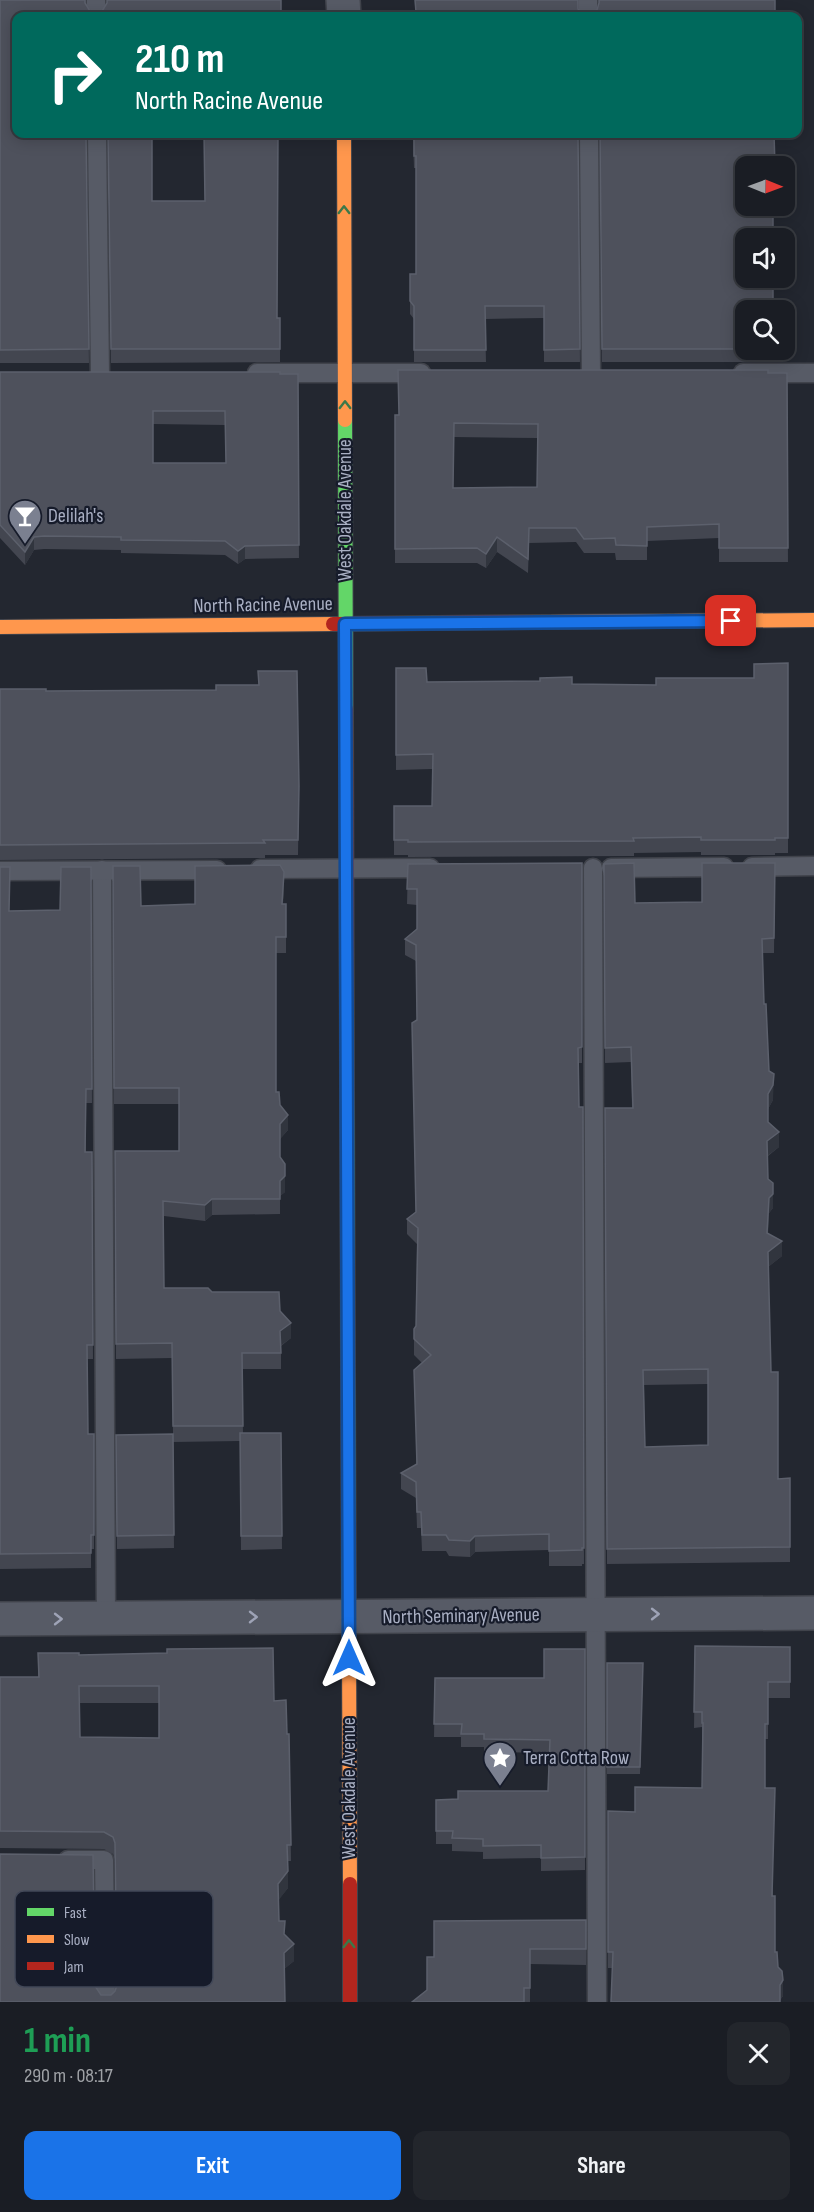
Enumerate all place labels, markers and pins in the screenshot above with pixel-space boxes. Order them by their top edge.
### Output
bar icon: Delilah's [7,498,43,545]
place label: Delilah's [48,504,103,528]
pin [705,595,756,646]
place icon: Terra Cotta Row [482,1740,518,1787]
place label: Terra Cotta Row [523,1746,629,1770]

